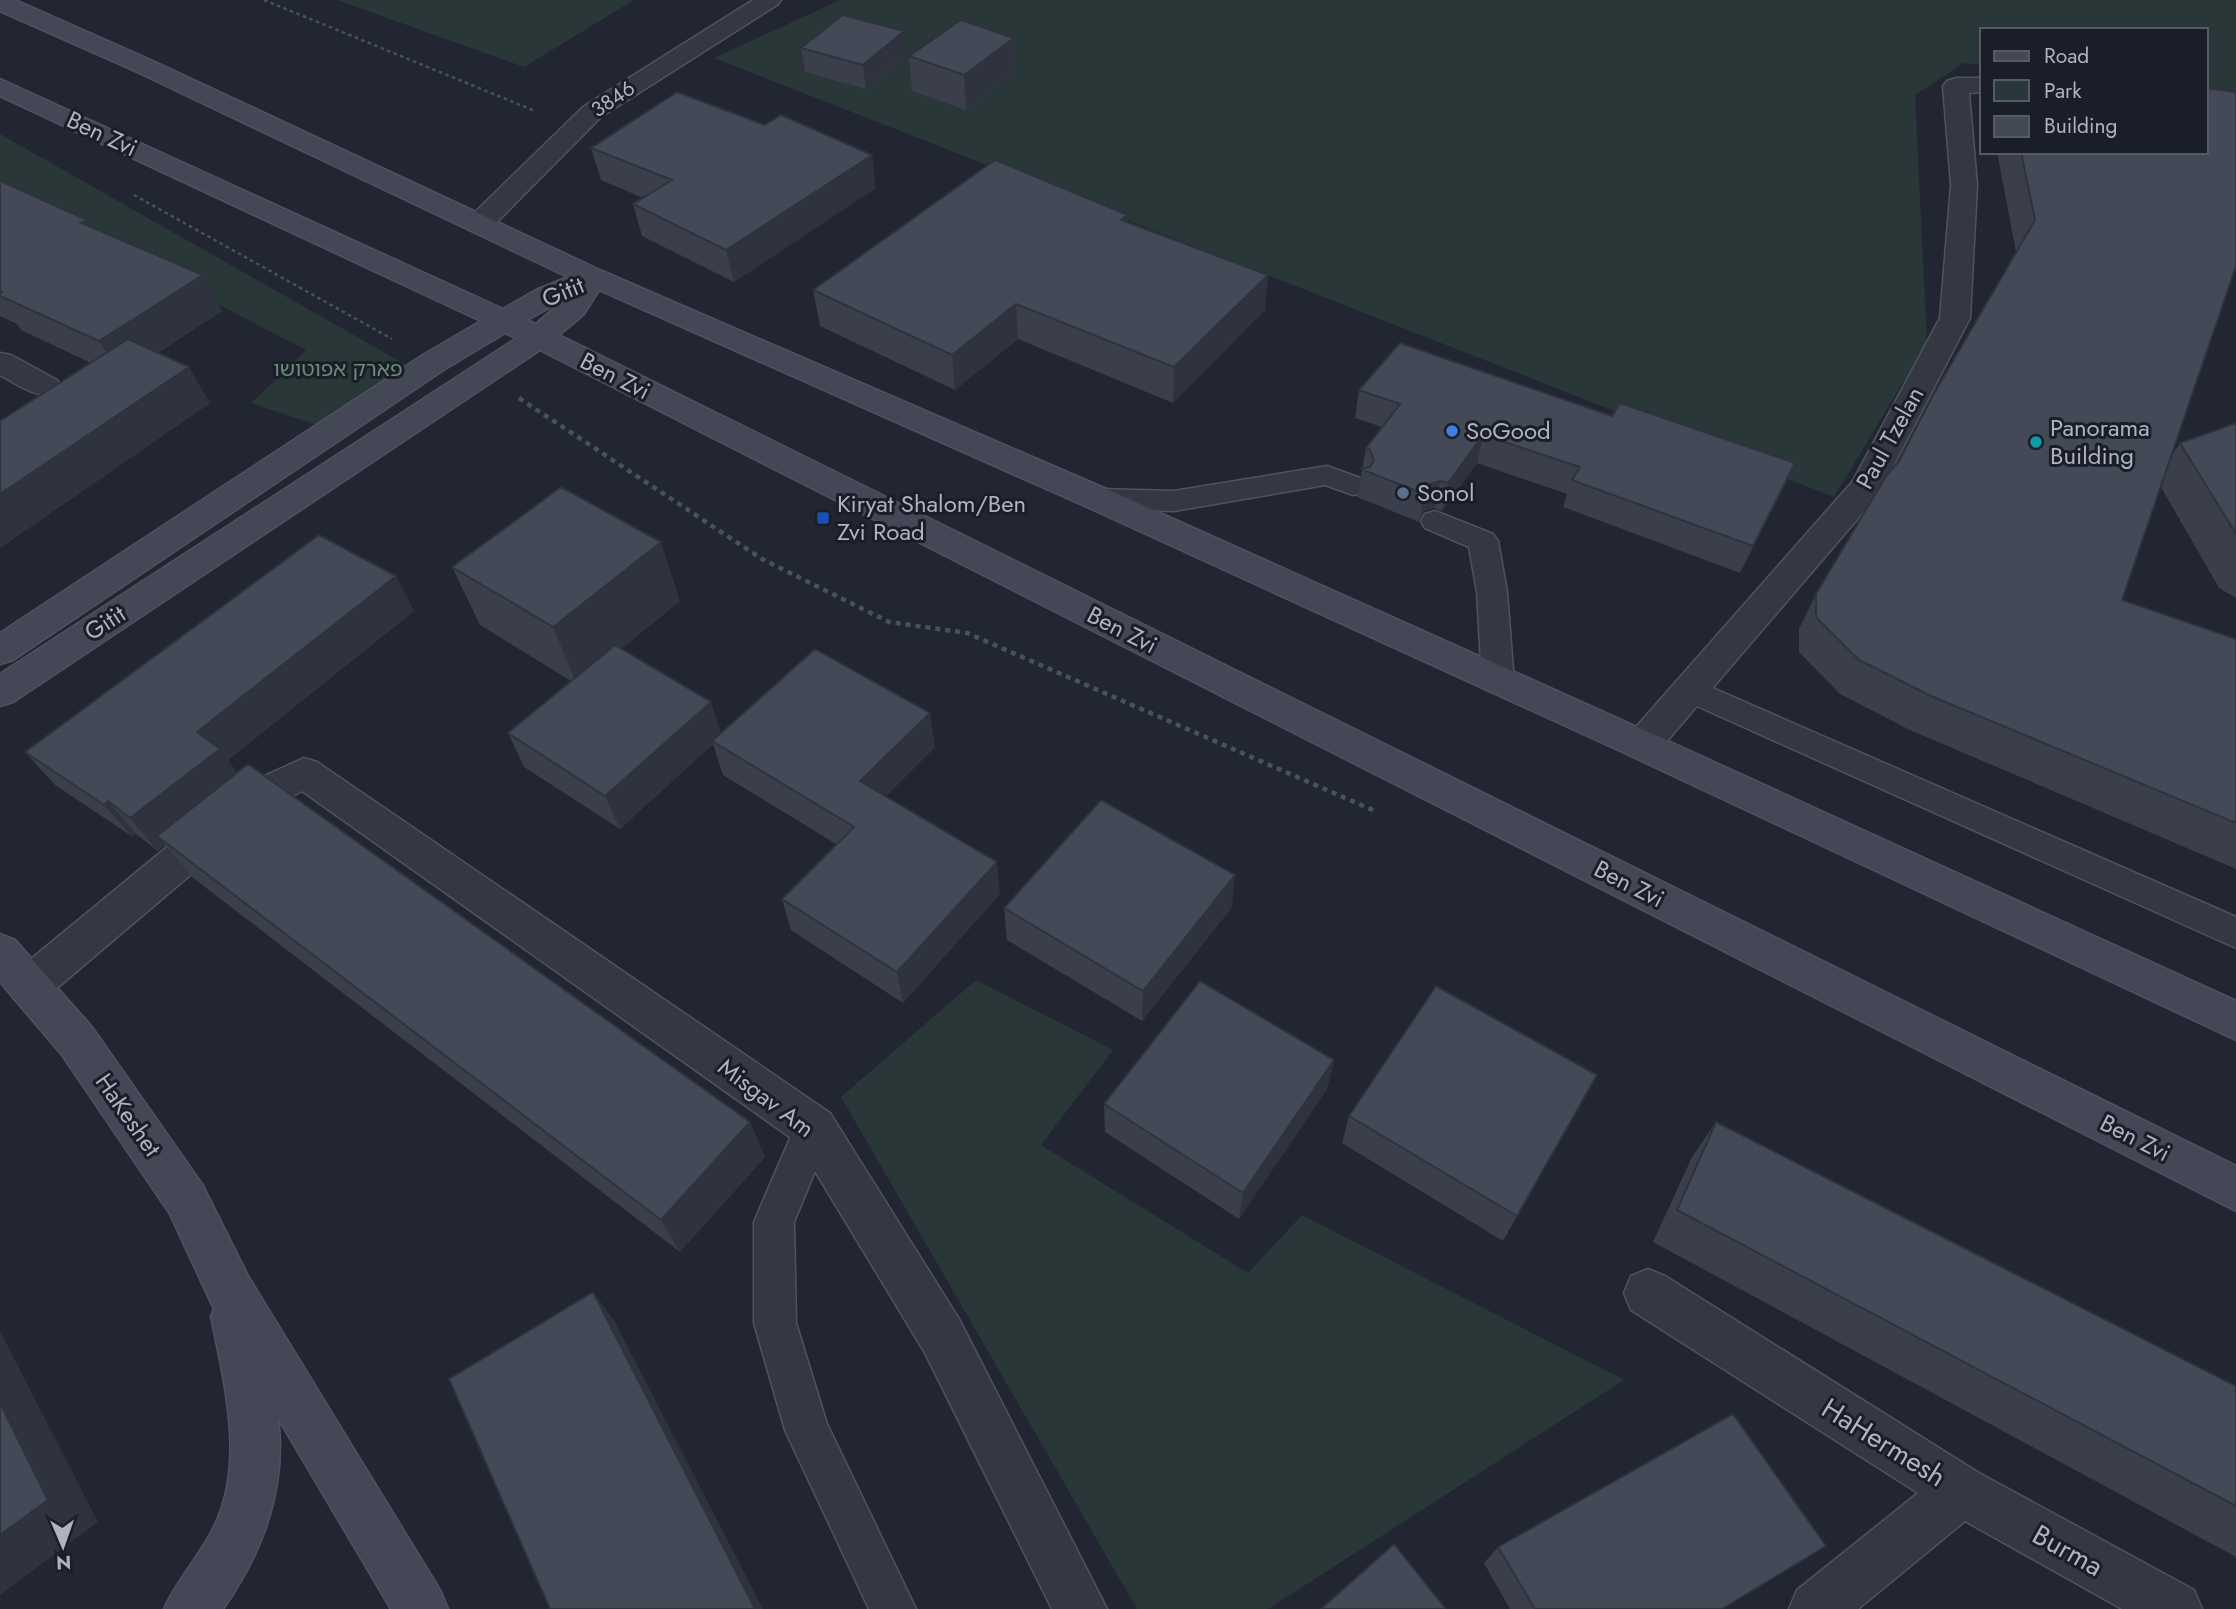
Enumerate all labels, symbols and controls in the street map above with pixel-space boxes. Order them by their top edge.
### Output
legend [1980,28,2208,154]
text: Road [2044,41,2089,71]
street label: 3846 [585,73,641,125]
text: Park [2044,76,2082,106]
street label: Ben Zvi [61,102,143,165]
text: Building [2044,111,2117,141]
street label: Gitit [537,267,589,316]
street label: Ben Zvi [574,343,656,408]
park label: פארק אפוטושו [273,354,403,384]
street label: Paul Tzelan [1847,380,1932,495]
place label: Panorama Building [2050,410,2150,473]
place label: SoGood [1466,413,1551,448]
marker: SoGood [1444,423,1460,439]
marker: Panorama Building [2028,434,2044,450]
place label: Sonol [1417,475,1474,510]
marker: Sonol [1395,485,1411,501]
place label: Kiryat Shalom/Ben Zvi Road [837,486,1026,549]
marker: Kiryat Shalom/Ben Zvi Road [815,510,831,526]
street label: Gitit [77,596,132,649]
street label: Ben Zvi [1081,597,1163,662]
street label: Ben Zvi [1588,851,1670,916]
street label: Misgav Am [711,1050,822,1146]
street label: HaKeshet [87,1066,170,1164]
street label: Ben Zvi [2094,1105,2176,1170]
street label: HaHermesh [1814,1388,1954,1497]
north arrow [28,1511,98,1581]
street label: Burma [2025,1514,2111,1587]
text: N [56,1549,72,1576]

